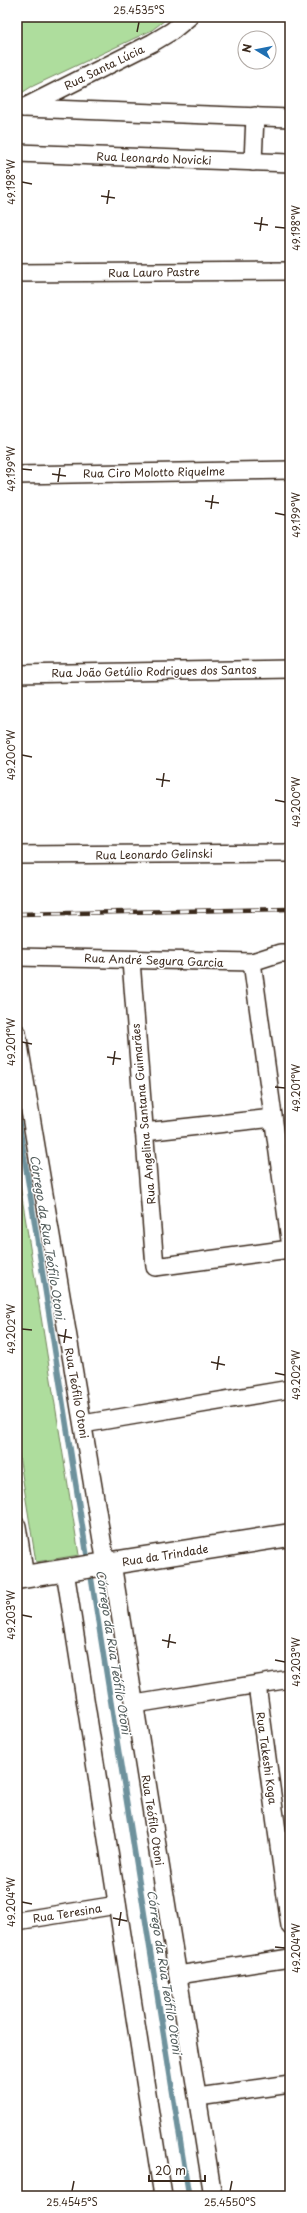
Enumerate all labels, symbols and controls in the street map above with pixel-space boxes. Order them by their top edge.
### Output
text: 25.4535°S [113,2,165,17]
north arrow [237,30,277,70]
street label: Rua Santa Lúcia [61,40,147,94]
text: N [238,42,256,54]
street label: Rua Leonardo Novicki [96,147,212,169]
text: 49.198°W [3,159,18,205]
text: 49.198°W [288,205,303,251]
street label: Rua Lauro Pastre [108,263,200,281]
text: 49.199°W [3,445,18,492]
street label: Rua Ciro Molotto Riquelme [83,462,225,482]
text: 49.199°W [288,491,303,538]
street label: Rua João Getúlio Rodrigues dos Santos [51,661,257,681]
text: 49.200°W [3,729,18,780]
text: 49.200°W [288,776,303,827]
street label: Rua Leonardo Gelinski [95,844,213,864]
street label: Rua André Segura Garcia [84,949,224,971]
text: 49.201°W [3,1017,18,1066]
street label: Rua Angelina Santana Guimarães [127,1023,159,1205]
text: 49.201°W [288,1063,303,1112]
water label: Córrego da Rua Teófilo Otoni [26,1154,70,1322]
text: 49.202°W [3,1303,18,1354]
street label: Rua Teófilo Otoni [61,1346,93,1440]
text: 49.202°W [288,1349,303,1400]
street label: Rua da Trindade [121,1540,209,1570]
water label: Córrego da Rua Teófilo Otoni [92,1569,136,1737]
text: 49.203°W [3,1590,18,1640]
text: 49.203°W [288,1637,303,1687]
street label: Rua Takeshi Koga [252,1711,282,1806]
street label: Rua Teófilo Otoni [137,1773,169,1867]
text: 49.204°W [3,1876,18,1927]
water label: Córrego da Rua Teófilo Otoni [143,1889,187,2057]
street label: Rua Teresina [31,1899,103,1927]
text: 49.204°W [288,1922,303,1973]
scale bar [149,2157,205,2183]
text: 20 m [155,2161,186,2179]
text: 25.4545°S [46,2194,98,2209]
text: 25.4550°S [204,2194,256,2209]

